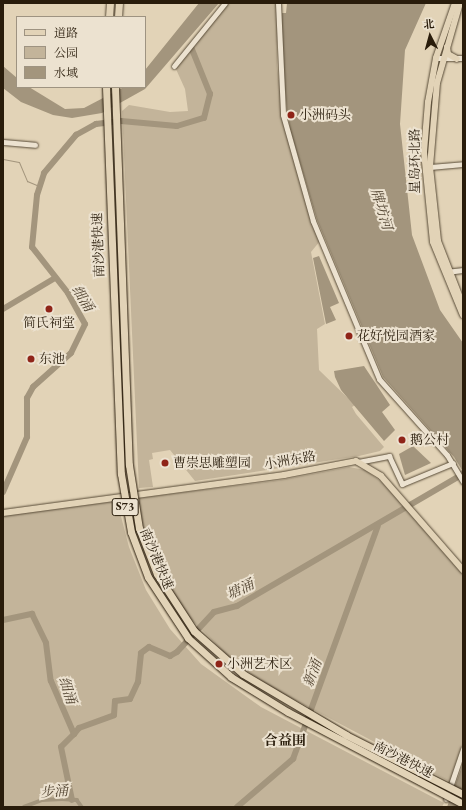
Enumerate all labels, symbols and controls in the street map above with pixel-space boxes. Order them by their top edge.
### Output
legend [16,16,146,88]
north arrow [410,16,450,56]
text: 北 [423,17,435,32]
text: 道路 [54,25,78,41]
text: 公园 [54,45,78,61]
text: 水域 [54,65,78,81]
place label: 小洲码头 [299,107,351,123]
marker: 小洲码头 [286,110,296,120]
street label: 星岛环北路 [407,129,423,193]
water label: 牌坊河 [368,186,396,232]
street label: 南沙港快速 [90,212,108,278]
water label: 细涌 [68,282,98,314]
marker: 简氏祠堂 [44,304,54,314]
place label: 简氏祠堂 [23,315,75,331]
place label: 花好悦园酒家 [357,328,435,344]
marker: 花好悦园酒家 [344,331,354,341]
place label: 东池 [39,351,65,367]
marker: 东池 [26,354,36,364]
place label: 鹅公村 [410,432,449,448]
marker: 鹅公村 [397,435,407,445]
street label: 小洲东路 [263,449,317,473]
place label: 曹崇思雕塑园 [173,455,251,471]
marker: 曹崇思雕塑园 [160,458,170,468]
road number: S73 [111,497,139,517]
street label: 南沙港快速 [136,526,176,592]
water label: 塘涌 [224,575,256,603]
place label: 小洲艺术区 [227,656,292,672]
water label: 新涌 [299,657,325,689]
marker: 小洲艺术区 [214,659,224,669]
water label: 细涌 [56,674,80,706]
district label: 合益围 [264,732,306,748]
street label: 南沙港快速 [371,738,435,782]
water label: 步涌 [39,782,69,800]

